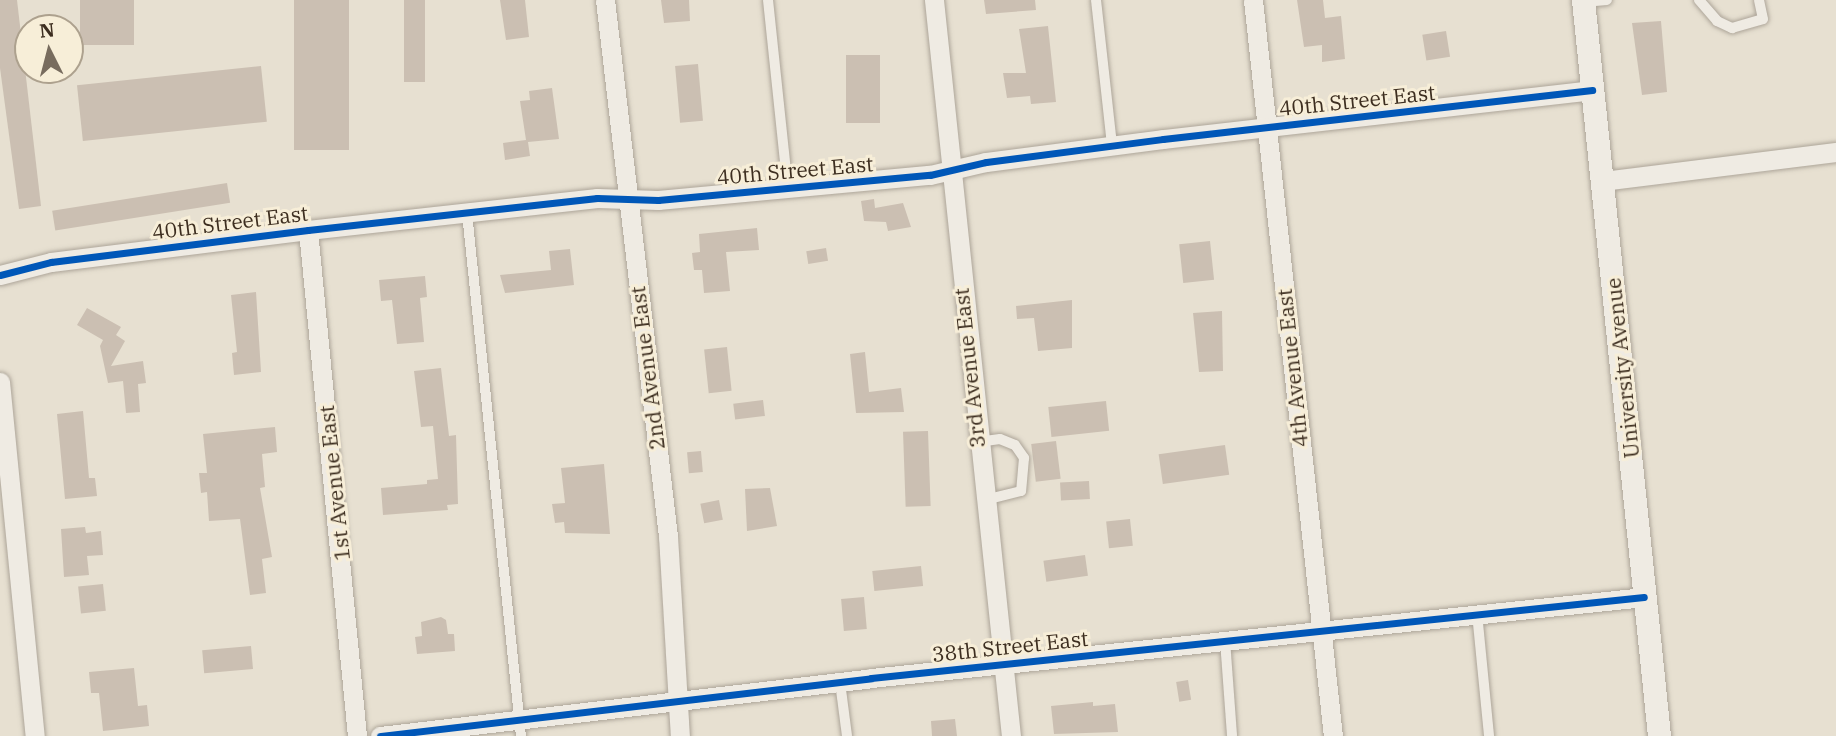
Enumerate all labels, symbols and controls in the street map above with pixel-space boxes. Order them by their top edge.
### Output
north arrow [14,14,84,84]
text: N [38,17,56,43]
street label: 40th Street East [1278,79,1436,121]
street label: 40th Street East [716,151,874,189]
street label: 40th Street East [151,200,309,244]
street label: University Avenue [1600,277,1644,459]
street label: 2nd Avenue East [624,285,670,451]
street label: 3rd Avenue East [948,287,990,449]
street label: 4th Avenue East [1271,288,1313,448]
street label: 1st Avenue East [313,404,355,562]
street label: 38th Street East [931,625,1089,667]

